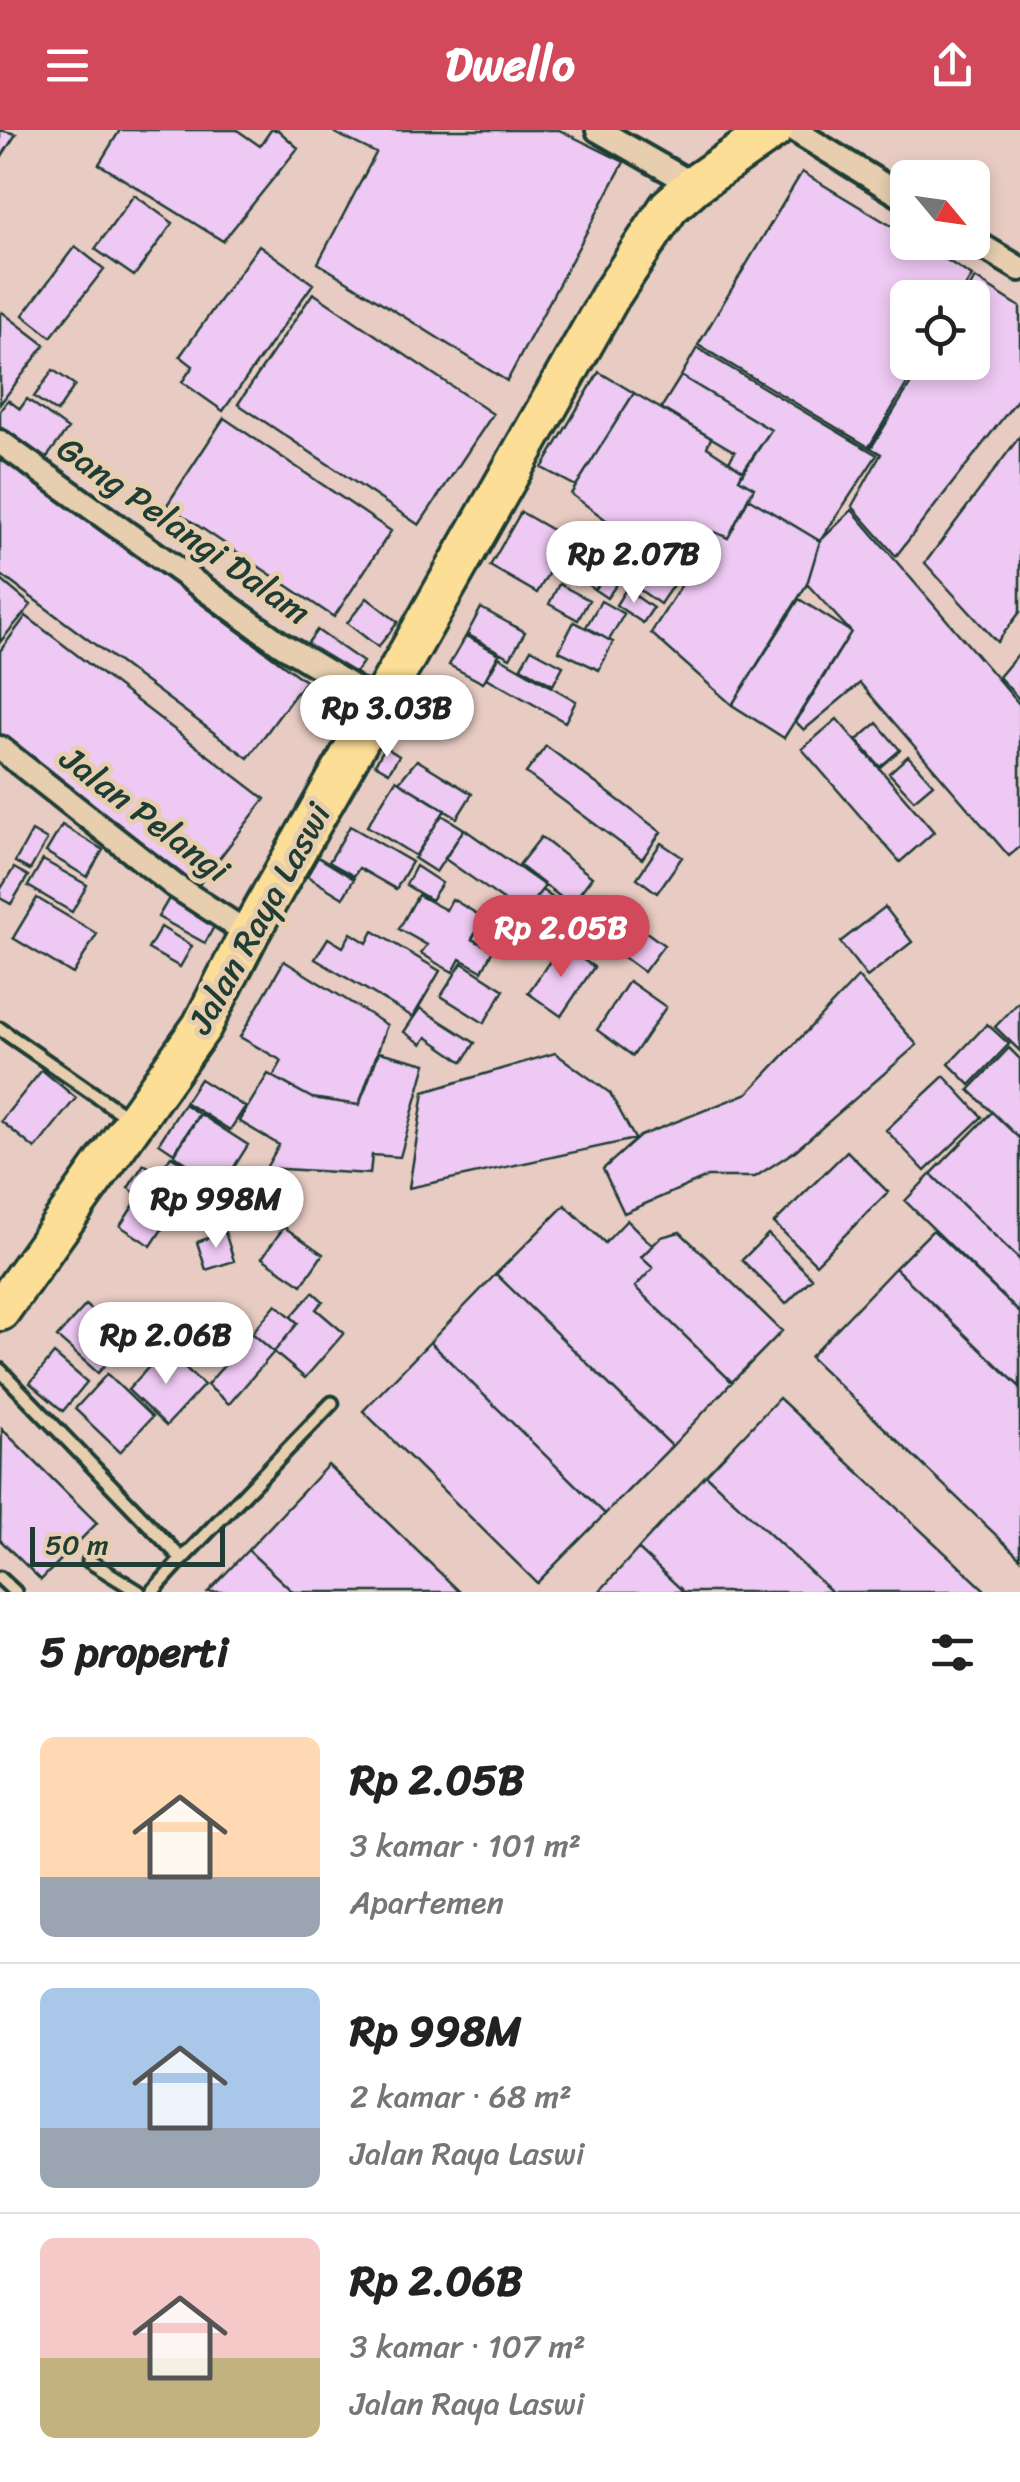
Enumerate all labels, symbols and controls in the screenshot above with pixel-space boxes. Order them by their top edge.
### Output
text: Dwello [445,25,575,105]
icon: menu [40,38,95,93]
icon: share [925,38,980,93]
north arrow [890,160,990,260]
map controls [890,160,990,380]
button: locate [890,280,990,380]
street label: Gang Pelangi Dalam [44,419,324,641]
pin: Rp 2.07B [531,521,737,606]
text: Rp 2.07B [568,525,700,582]
pin: Rp 3.03B [284,675,490,760]
text: Rp 3.03B [322,679,452,736]
street label: Jalan Pelangi [45,728,245,900]
street label: Jalan Raya Laswi [169,790,349,1046]
pin: Rp 2.05B [458,895,664,980]
text: Rp 2.05B [495,899,627,956]
pin: Rp 998M [124,1166,308,1251]
text: Rp 998M [151,1170,281,1227]
pin: Rp 2.06B [63,1302,269,1387]
text: Rp 2.06B [100,1306,232,1363]
text: 50 m [45,1520,109,1569]
scale bar [30,1522,225,1566]
text: 5 properti [40,1615,228,1689]
icon: filters [925,1625,980,1680]
text: Rp 2.05B [350,1743,524,1817]
icon: home [120,1777,240,1897]
text: 3 kamar · 101 m² [350,1817,581,1874]
text: Apartemen [350,1874,504,1931]
text: Rp 998M [350,1994,521,2068]
icon: home [120,2028,240,2148]
text: 2 kamar · 68 m² [350,2068,572,2125]
text: Jalan Raya Laswi [350,2125,585,2182]
text: Rp 2.06B [350,2244,522,2318]
icon: home [120,2278,240,2398]
text: 3 kamar · 107 m² [350,2318,586,2375]
text: Jalan Raya Laswi [350,2375,585,2432]

